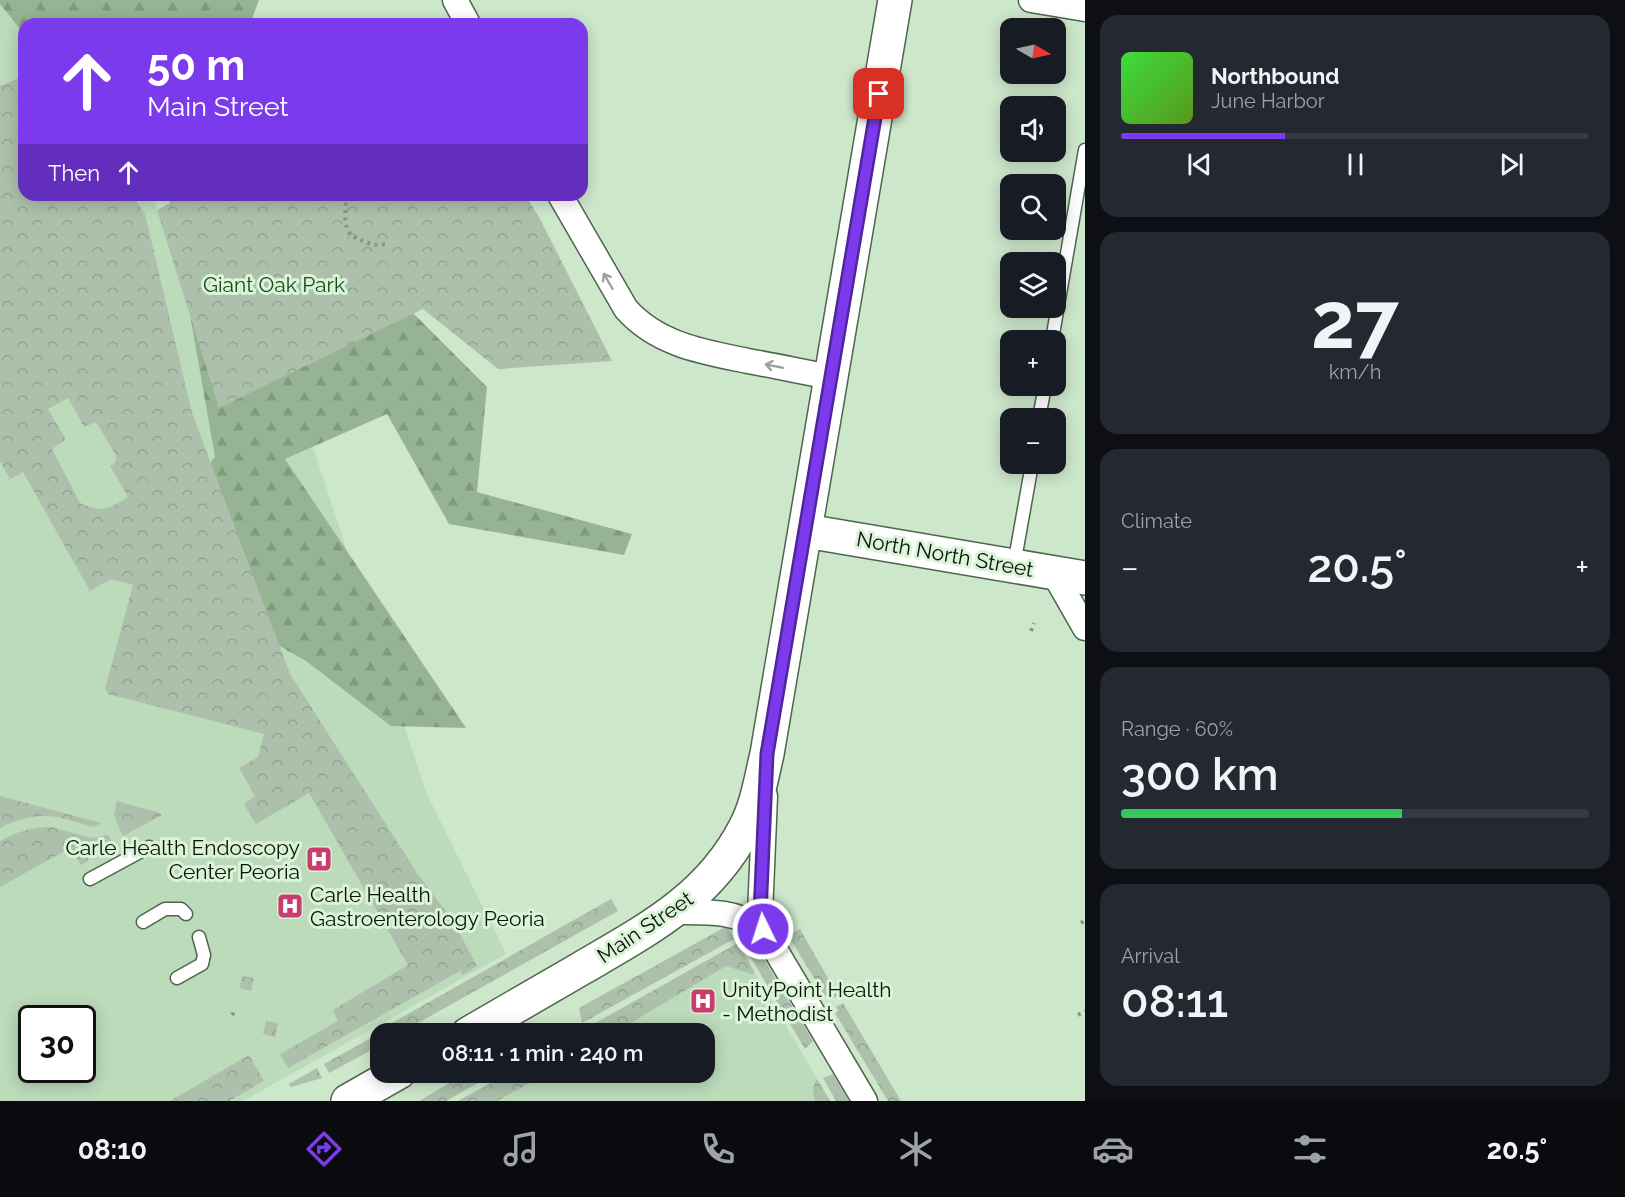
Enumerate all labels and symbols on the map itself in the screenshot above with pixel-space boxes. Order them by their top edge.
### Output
north arrow [1000,18,1066,84]
pin [853,68,904,119]
park label: Giant Oak Park [203,272,345,297]
one-way arrow [602,273,614,290]
one-way arrow [764,360,784,371]
street label: North North Street [855,526,1035,582]
place label: Carle Health Endoscopy Center Peoria [65,835,300,884]
hospital icon: Carle Health Endoscopy Center Peoria [304,844,334,874]
place label: Carle Health Gastroenterology Peoria [310,882,545,931]
street label: Main Street [592,886,698,968]
hospital icon: Carle Health Gastroenterology Peoria [275,891,305,921]
position arrow [731,897,795,961]
place label: UnityPoint Health - Methodist [722,977,892,1026]
hospital icon: UnityPoint Health - Methodist [688,986,718,1016]
speed limit sign: 30 [18,1005,96,1083]

